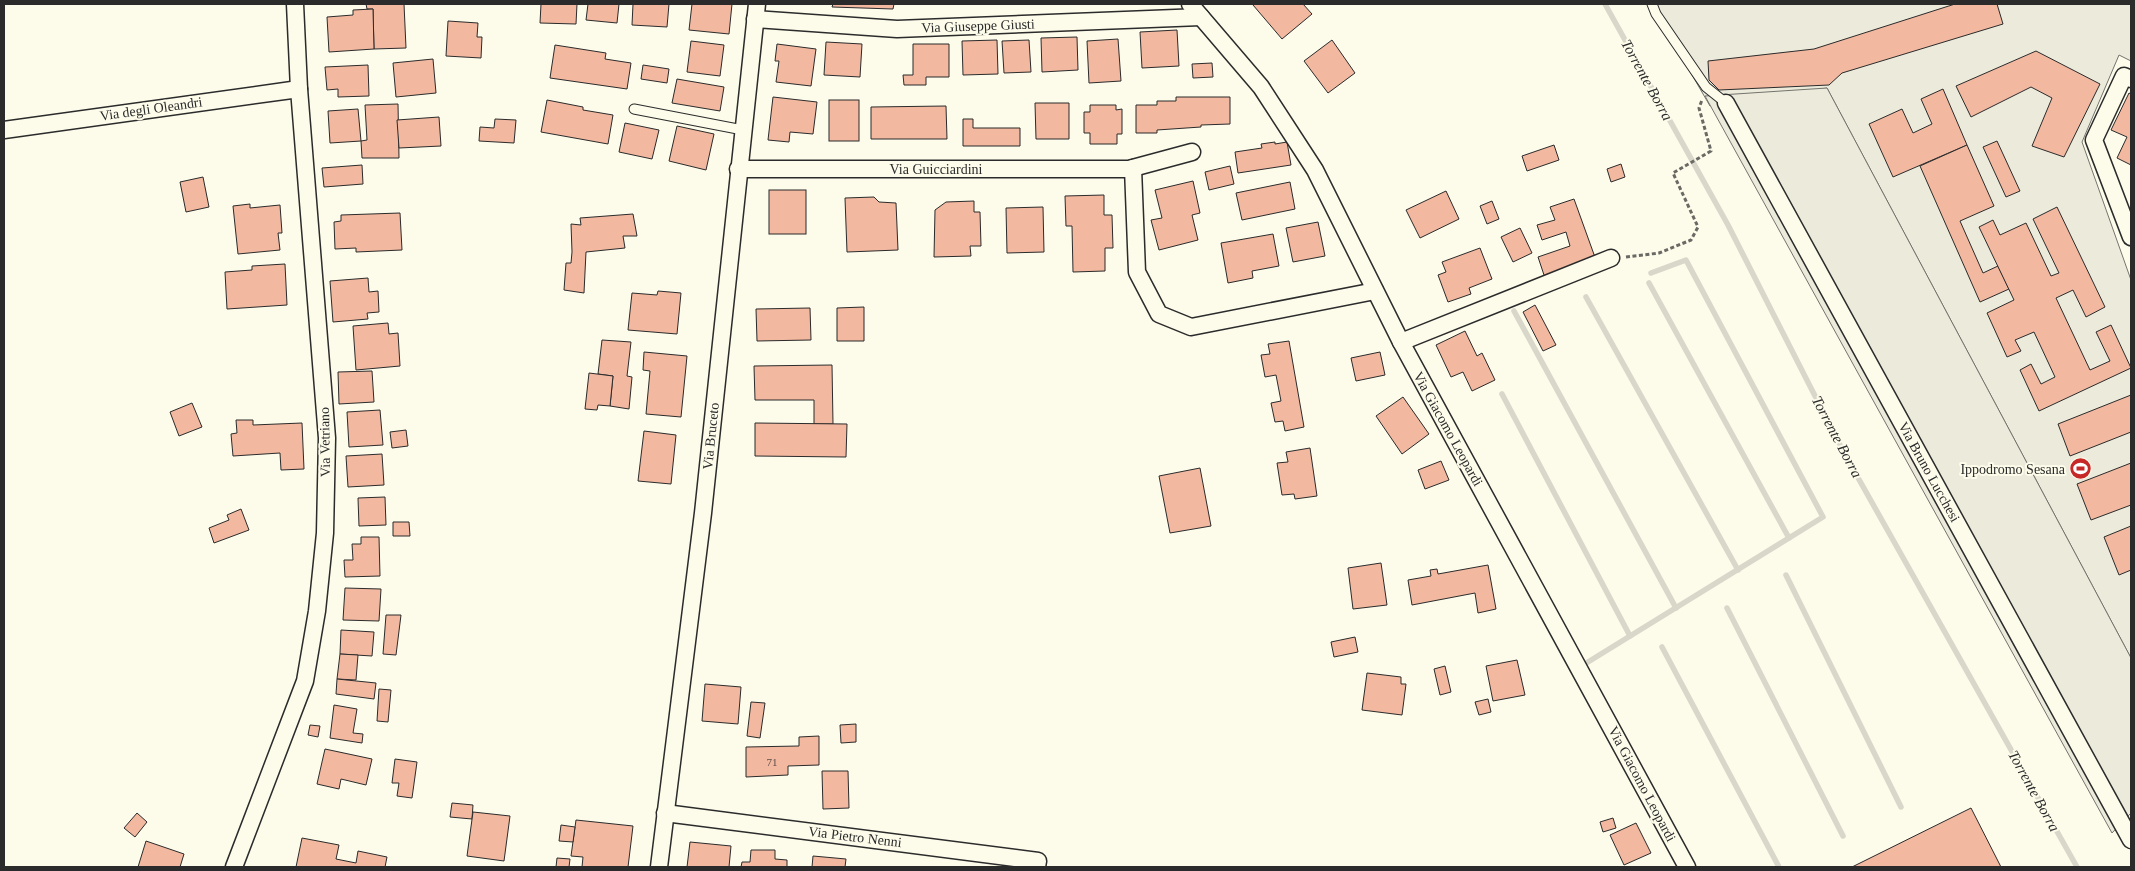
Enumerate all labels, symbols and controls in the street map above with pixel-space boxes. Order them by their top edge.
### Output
street label: Via Giuseppe Giusti [921,17,1035,35]
water label: Torrente Borra [1618,37,1676,123]
street label: Via degli Oleandri [99,94,203,124]
street label: Via Guicciardini [890,162,983,177]
street label: Via Giacomo Leopardi [1410,369,1486,489]
water label: Torrente Borra [1809,393,1865,481]
street label: Via Bruceto [700,402,722,470]
street label: Via Vetriano [317,407,333,477]
street label: Via Bruno Lucchesi [1895,419,1963,525]
sports icon: Ippodromo Sesana [2069,457,2093,481]
place label: Ippodromo Sesana [1960,462,2066,477]
street label: Via Giacomo Leopardi [1605,724,1679,844]
water label: Torrente Borra [2005,748,2063,834]
house number: 71 [767,756,778,768]
street label: Via Pietro Nenni [807,824,903,850]

